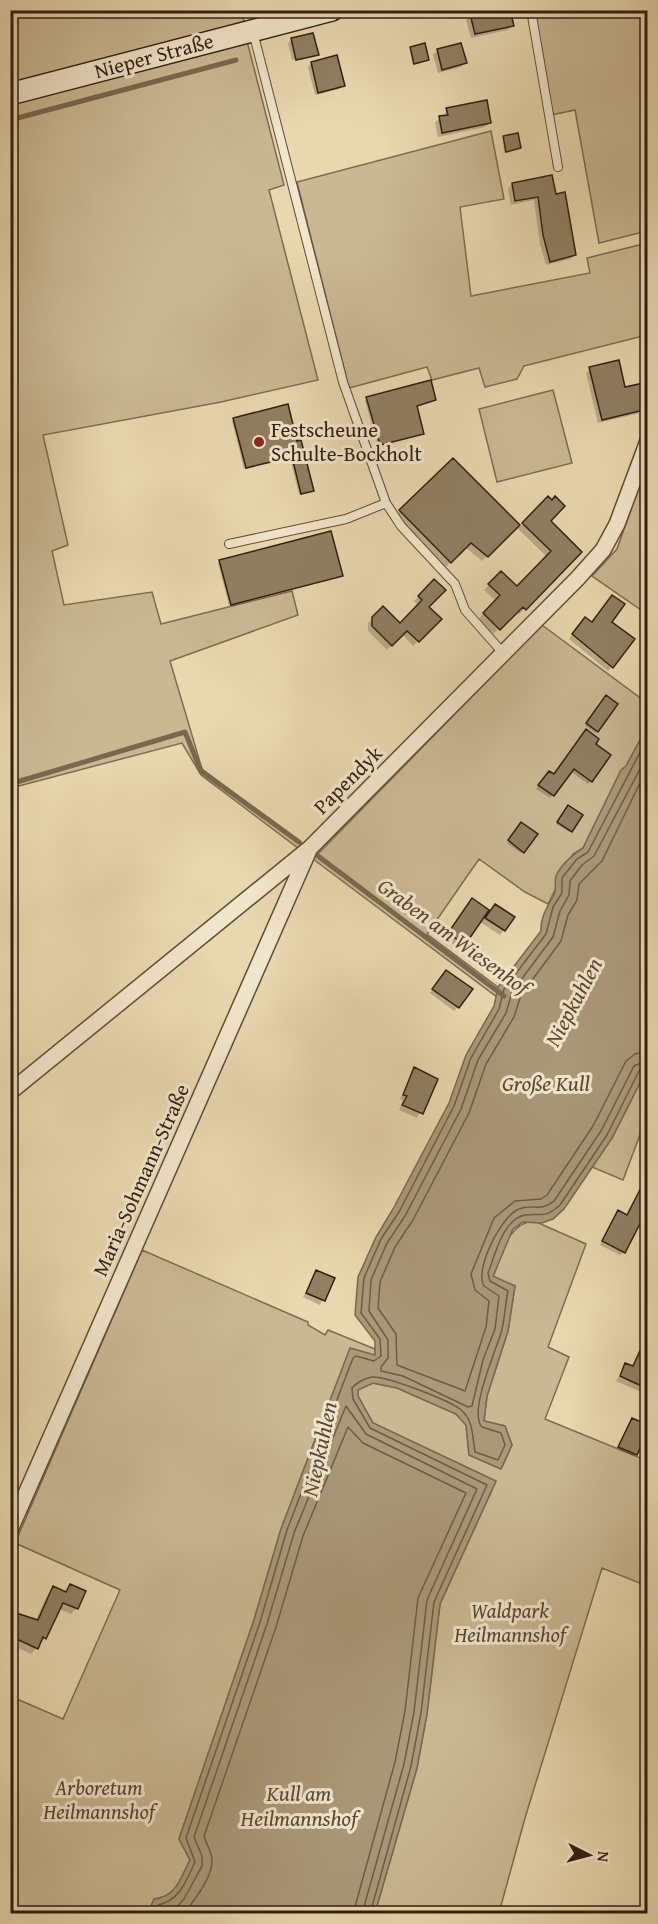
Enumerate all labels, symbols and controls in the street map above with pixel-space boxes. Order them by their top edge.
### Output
street label: Nieper Straße [91,25,217,86]
place label: Festscheune Schulte-Bockholt [271,414,422,469]
marker: Festscheune Schulte-Bockholt [252,435,266,449]
street label: Papendyk [306,738,389,821]
water label: Graben am Wiesenhof [371,870,540,1005]
water label: Niepkuhlen [536,952,610,1053]
water label: Große Kull [502,1067,590,1099]
street label: Maria-Sohmann-Straße [84,1079,197,1281]
water label: Niepkuhlen [293,1399,345,1500]
park label: Waldpark Heilmannshof [453,1595,570,1650]
park label: Arboretum Heilmannshof [42,1772,159,1827]
water label: Kull am Heilmannshof [240,1777,362,1834]
north arrow [559,1825,619,1885]
text: N [591,1850,616,1863]

